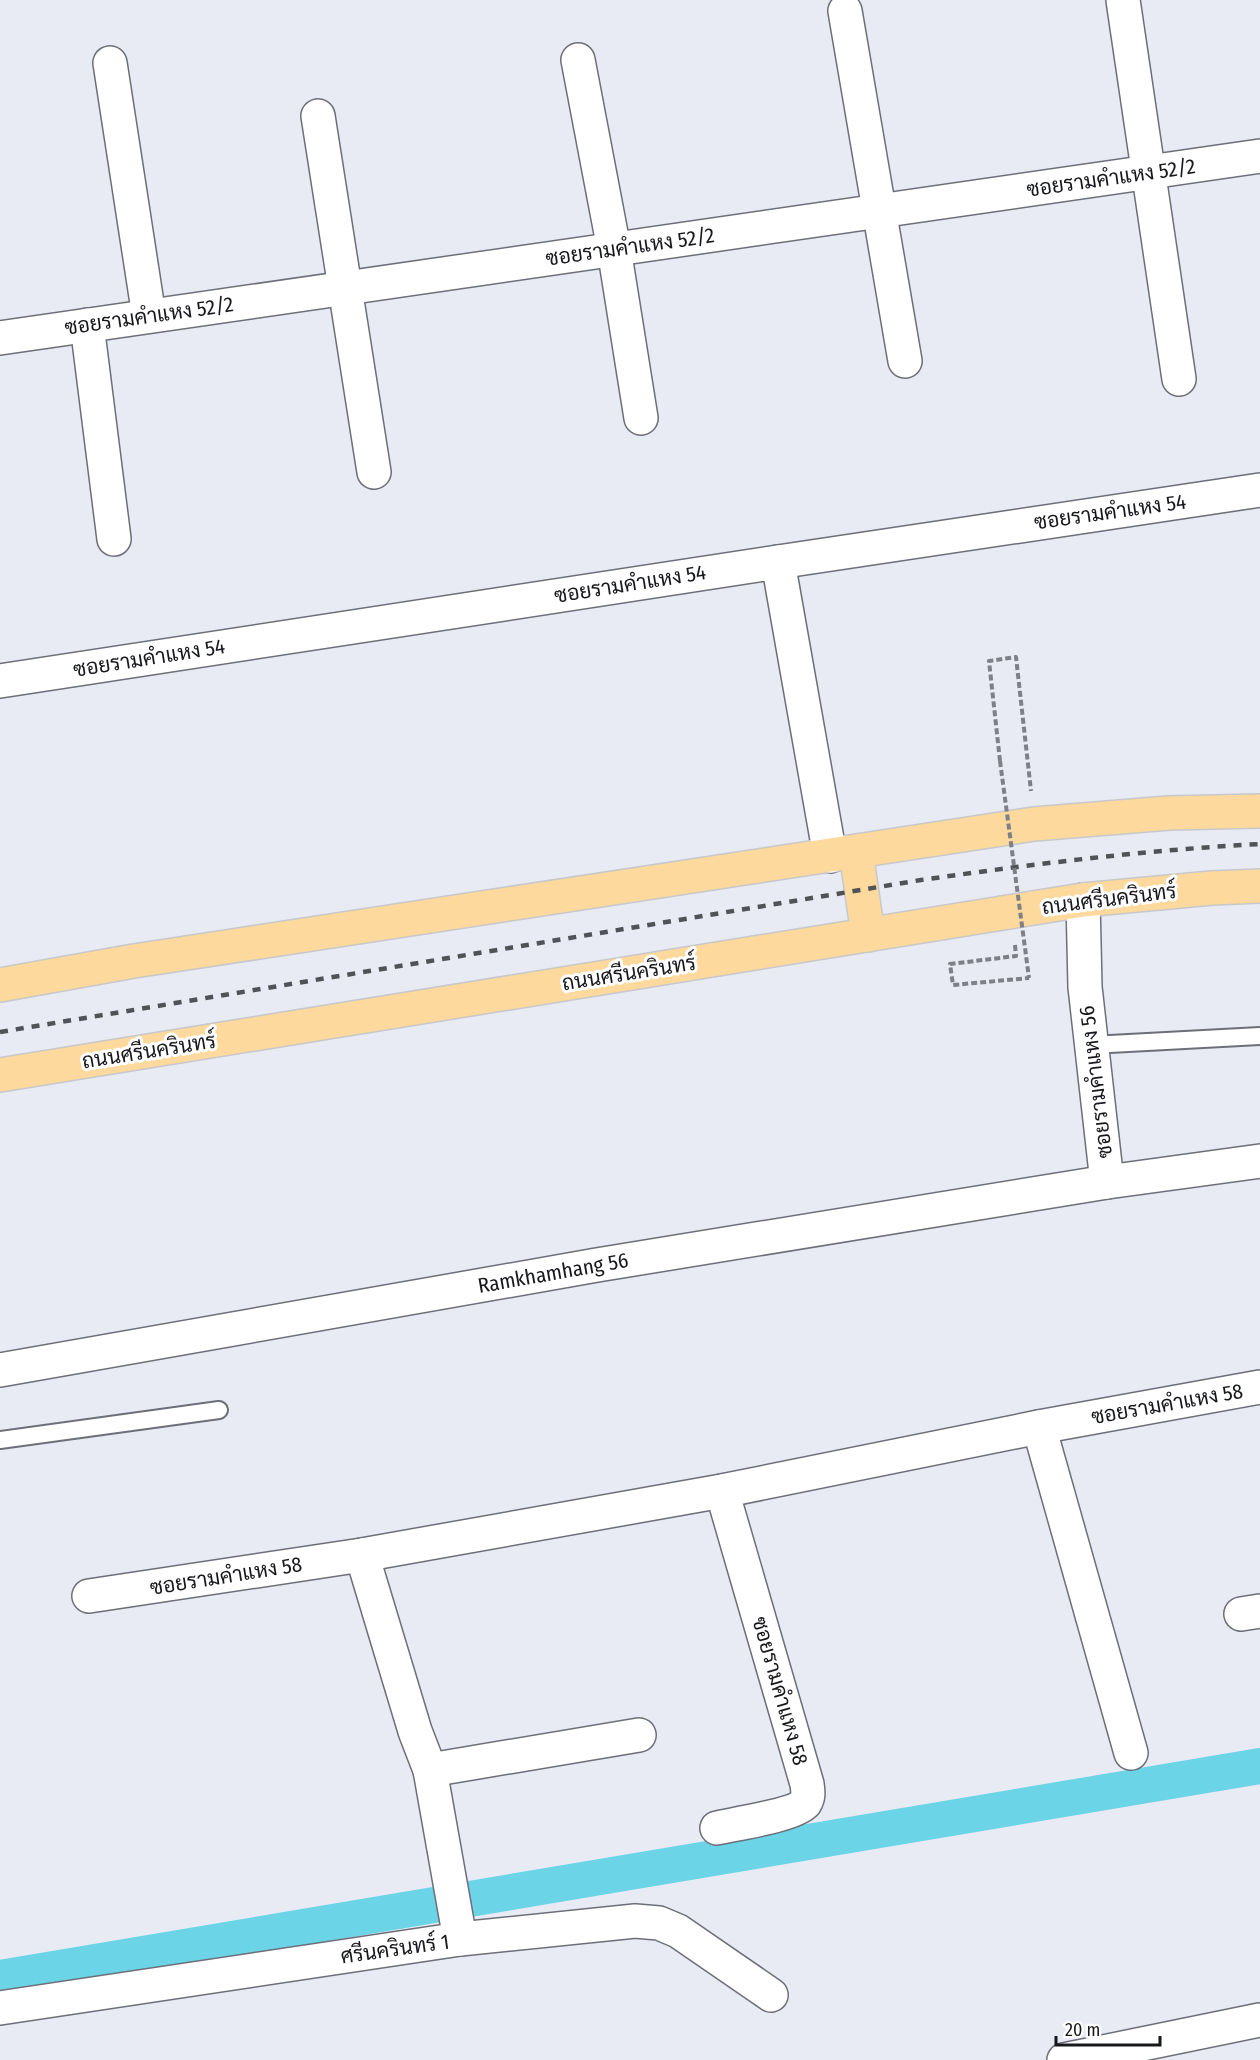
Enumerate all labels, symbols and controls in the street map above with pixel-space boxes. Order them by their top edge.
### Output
street label: ซอยรามคำแหง 52/2 [1025,153,1197,203]
street label: ซอยรามคำแหง 52/2 [544,222,716,272]
street label: ซอยรามคำแหง 52/2 [63,291,235,341]
street label: ซอยรามคำแหง 54 [1032,488,1188,536]
street label: ซอยรามคำแหง 54 [552,559,708,609]
street label: ซอยรามคำแหง 54 [71,633,227,683]
street label: ถนนศรีนครินทร์ [1040,877,1178,920]
street label: ถนนศรีนครินทร์ [560,949,698,996]
street label: ซอยรามคำแหง 56 [1074,1004,1118,1160]
street label: ถนนศรีนครินทร์ [80,1027,218,1074]
street label: Ramkhamhang 56 [476,1247,630,1299]
street label: ซอยรามคำแหง 58 [1089,1378,1245,1430]
street label: ซอยรามคำแหง 58 [148,1551,304,1601]
street label: ซอยรามคำแหง 58 [746,1614,814,1768]
street label: ศรีนครินทร์ 1 [339,1928,451,1969]
scale bar [1056,2009,1160,2047]
text: 20 m [1065,2019,1100,2041]

